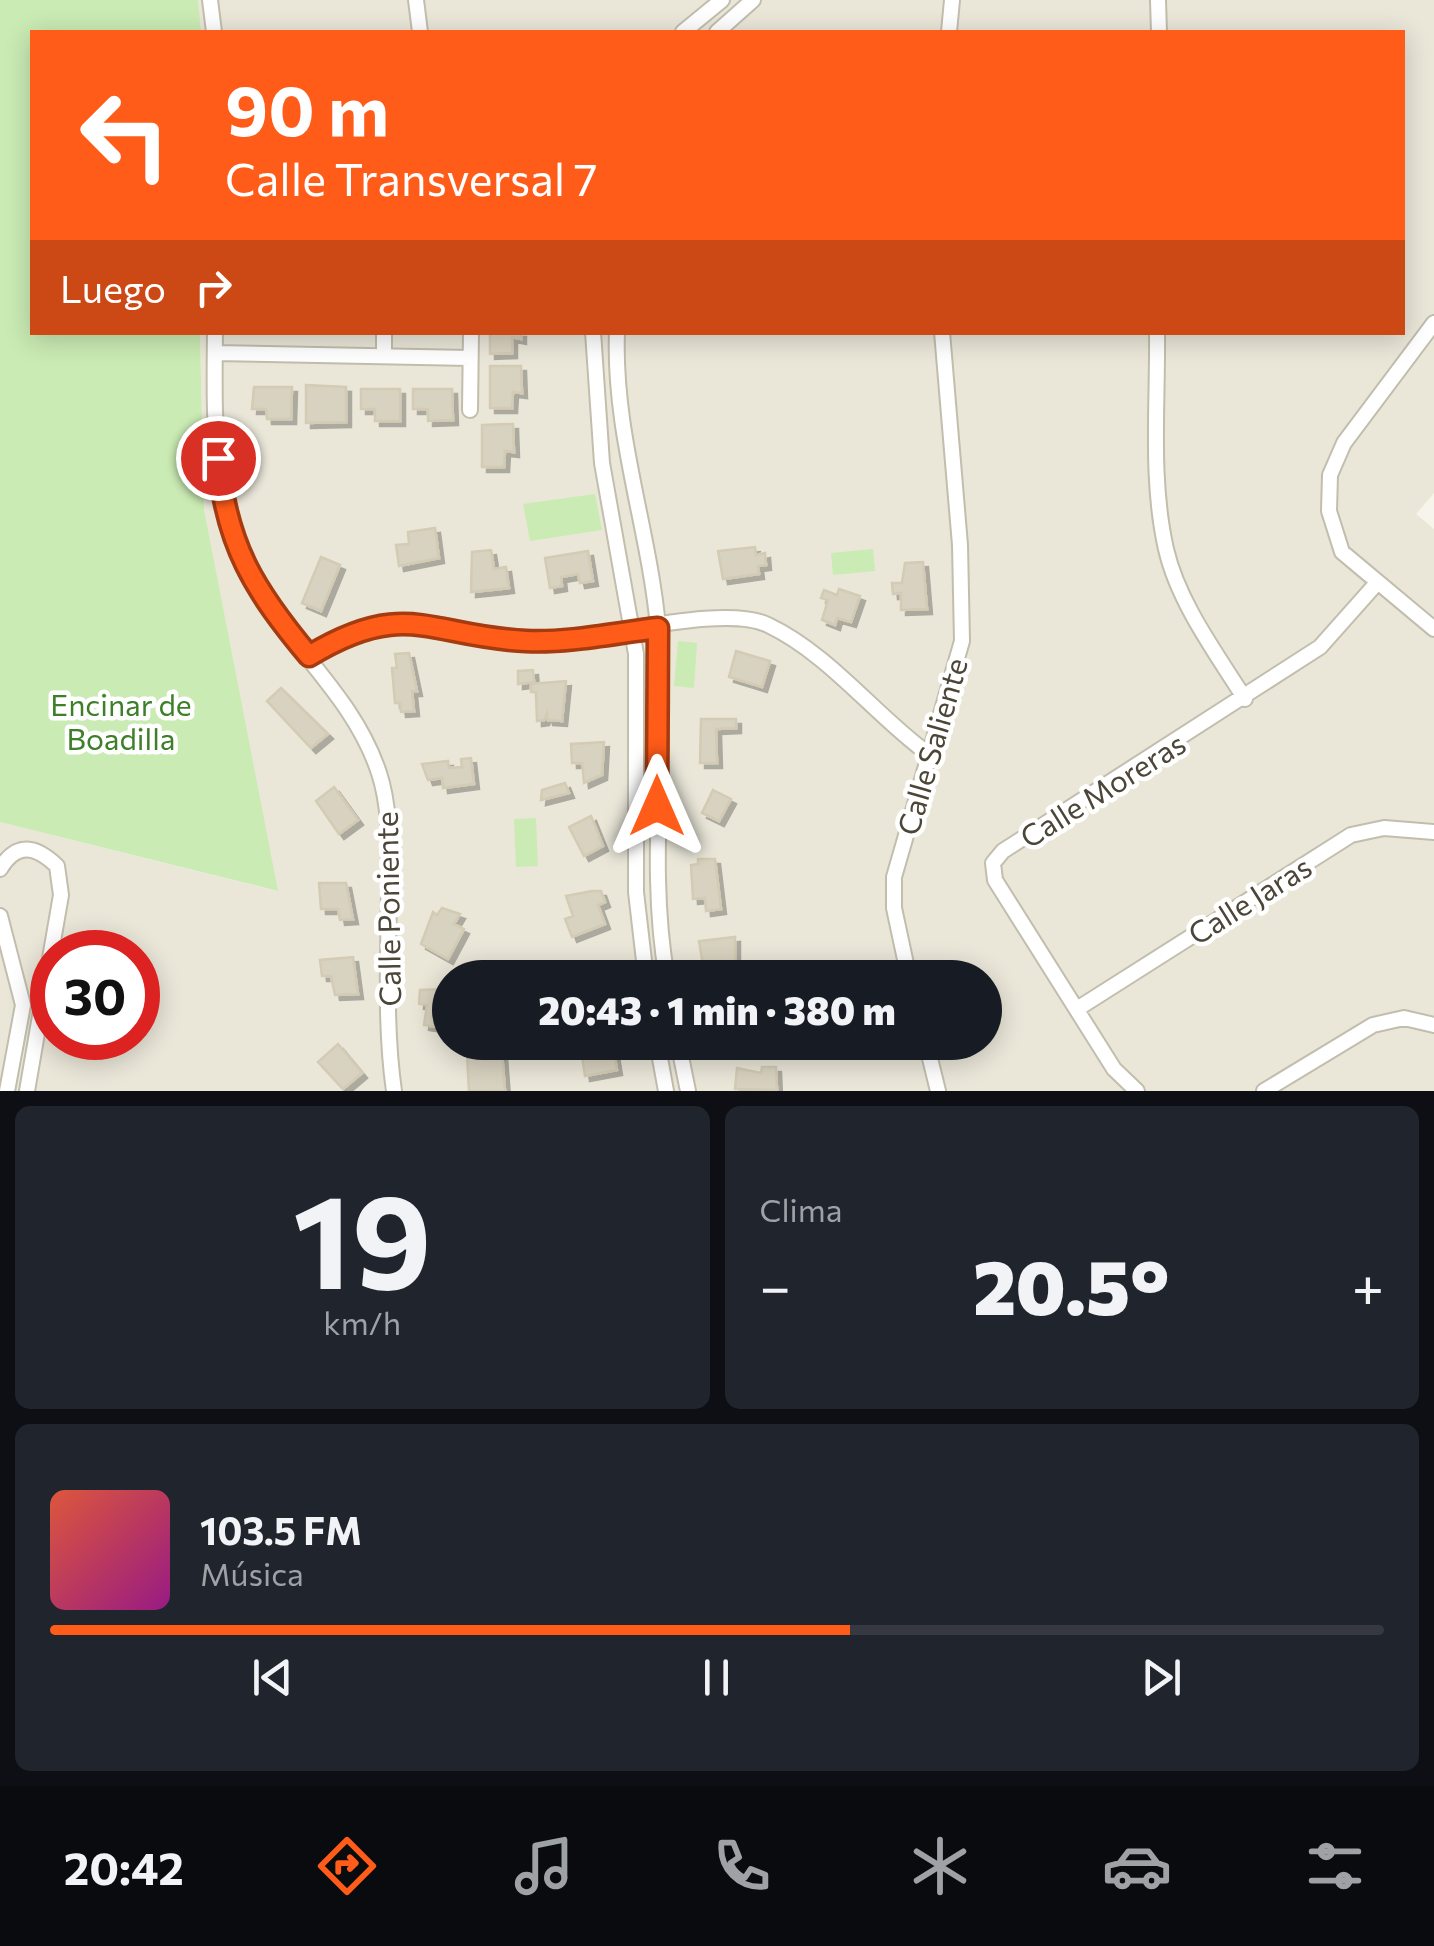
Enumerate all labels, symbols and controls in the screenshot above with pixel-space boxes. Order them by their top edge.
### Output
text: 90 m [225,65,389,150]
icon: left [60,70,190,200]
text: Calle Transversal 7 [225,150,598,205]
icon: right [186,260,241,315]
text: Luego [60,264,166,311]
pin [176,416,261,501]
icon: arrive [191,431,246,486]
street label: Calle Saliente [888,653,974,839]
park label: Encinar de Boadilla [50,685,192,756]
street label: Calle Moreras [1013,724,1191,854]
position arrow [605,754,709,858]
street label: Calle Poniente [367,811,407,1007]
street label: Calle Jaras [1180,847,1318,951]
speed limit sign: 30 [30,930,160,1060]
text: 20:43 · 1 min · 380 m [538,986,896,1033]
text: 19 [293,1157,432,1316]
text: Clima [760,1189,842,1229]
text: 20.5° [973,1239,1170,1330]
text: − [760,1251,791,1318]
text: + [1352,1251,1384,1318]
text: km/h [323,1302,401,1342]
text: 103.5 FM [200,1506,362,1553]
text: Música [200,1553,304,1593]
icon: previous [245,1650,300,1705]
icon: pause [689,1650,744,1705]
icon: next [1134,1650,1189,1705]
icon: directions [312,1831,382,1901]
icon: music [509,1831,579,1901]
icon: phone [707,1831,777,1901]
icon: climate [905,1831,975,1901]
icon: car [1102,1831,1172,1901]
icon: filters [1300,1831,1370,1901]
text: 20:42 [64,1839,184,1894]

